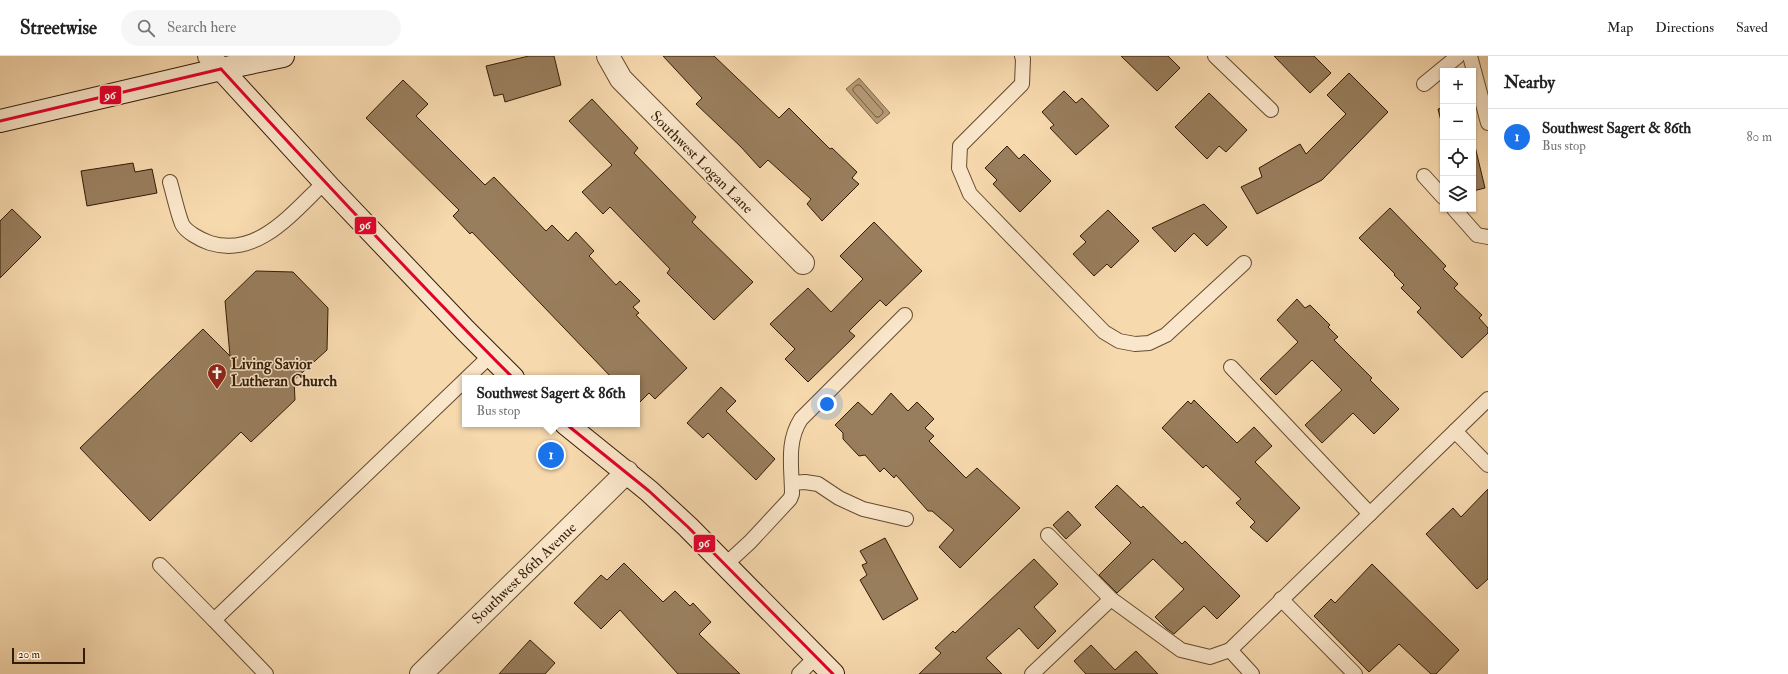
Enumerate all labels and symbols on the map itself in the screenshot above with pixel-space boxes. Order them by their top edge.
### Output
line badge: 96 [99,85,122,105]
text: 96 [103,89,117,102]
street label: Southwest Logan Lane [646,107,757,218]
line badge: 96 [354,216,377,235]
text: 96 [358,219,372,232]
place label: Living Savior Lutheran Church [231,355,337,391]
church icon: Living Savior Lutheran Church [206,362,228,390]
your location [817,394,837,414]
pin: 1 [538,440,564,470]
street label: Southwest 86th Avenue [468,518,581,628]
line badge: 96 [693,534,716,553]
text: 96 [697,537,711,550]
scale bar [12,646,85,665]

